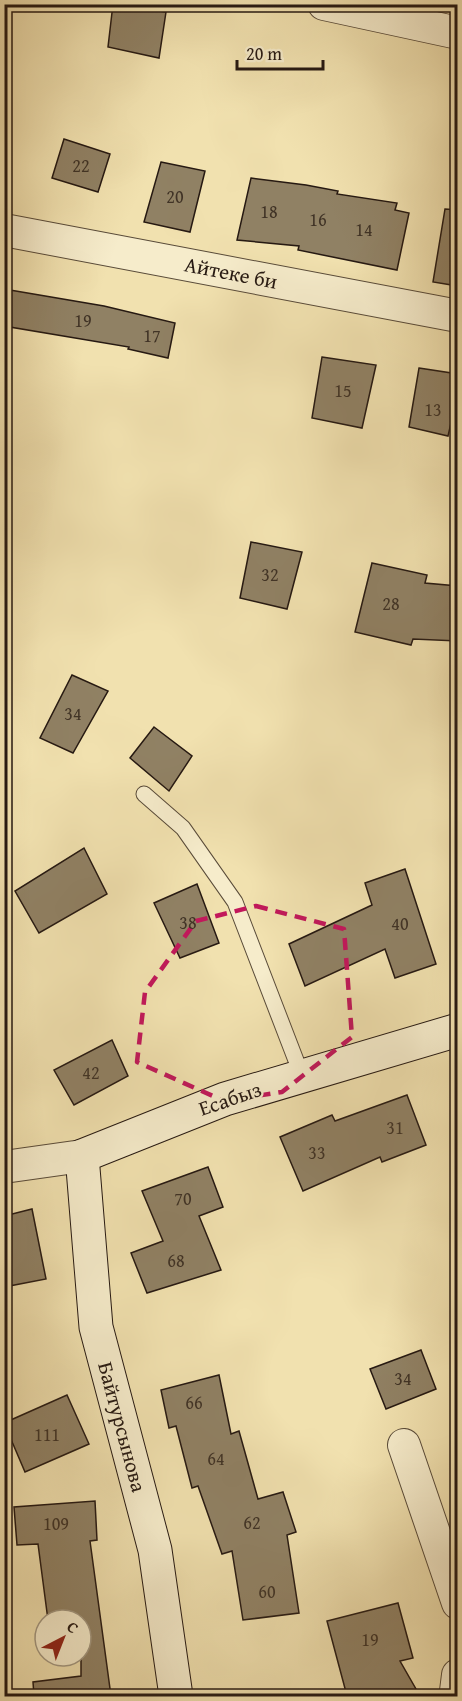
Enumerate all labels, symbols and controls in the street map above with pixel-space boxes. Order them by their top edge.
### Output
scale bar [237,33,322,71]
text: 20 m [246,40,282,67]
house number: 22 [72,152,90,179]
house number: 20 [166,183,184,210]
house number: 18 [260,198,278,225]
house number: 16 [309,206,327,233]
house number: 14 [355,216,373,243]
street label: Айтеке би [182,248,280,297]
house number: 19 [74,307,92,334]
house number: 17 [143,322,161,349]
house number: 15 [334,377,352,404]
house number: 13 [424,396,442,423]
house number: 32 [261,561,279,588]
house number: 28 [382,590,400,617]
house number: 34 [64,700,82,727]
house number: 38 [179,909,197,936]
house number: 40 [391,910,409,937]
house number: 42 [82,1059,100,1086]
street label: Есабыз [194,1073,265,1124]
house number: 31 [386,1114,404,1141]
house number: 33 [308,1139,326,1166]
house number: 70 [174,1185,192,1212]
house number: 68 [167,1247,185,1274]
street label: Байтурсынова [90,1358,155,1495]
house number: 34 [394,1365,412,1392]
house number: 66 [185,1389,203,1416]
house number: 111 [34,1421,60,1448]
house number: 64 [207,1445,225,1472]
house number: 62 [243,1509,261,1536]
house number: 109 [43,1510,69,1537]
house number: 60 [258,1578,276,1605]
north arrow [33,1608,93,1668]
text: С [62,1615,84,1639]
house number: 19 [361,1626,379,1653]

